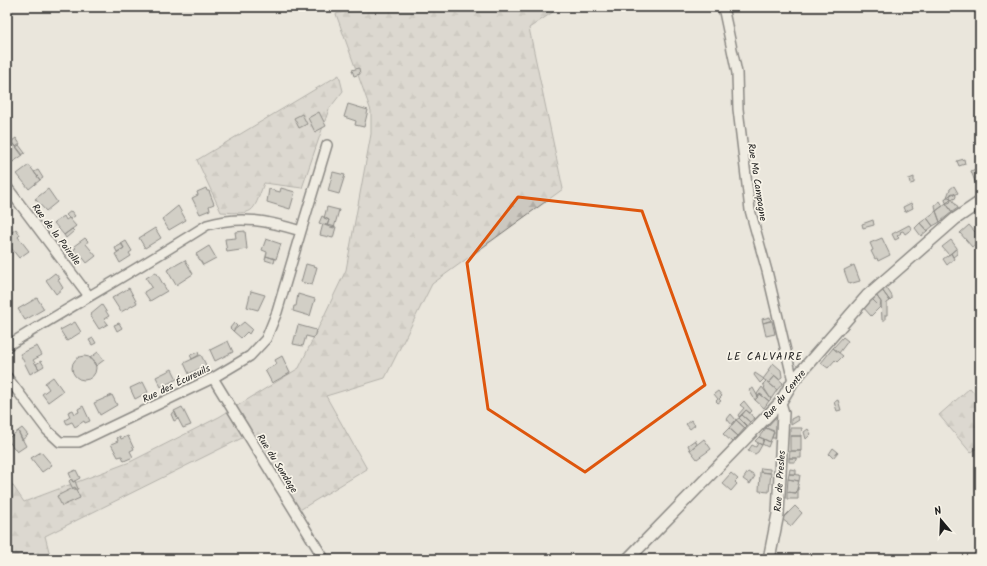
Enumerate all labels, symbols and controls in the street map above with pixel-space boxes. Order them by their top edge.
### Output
street label: Rue Ma Campagne [743,142,771,223]
street label: Rue de la Pairelle [28,200,85,269]
district label: LE CALVAIRE [727,348,803,366]
street label: Rue des Écureuils [140,360,214,407]
street label: Rue du Centre [760,366,810,423]
street label: Rue du Sondage [253,431,302,497]
street label: Rue de Presles [770,449,790,512]
north arrow [921,500,961,540]
text: N [932,502,944,521]

